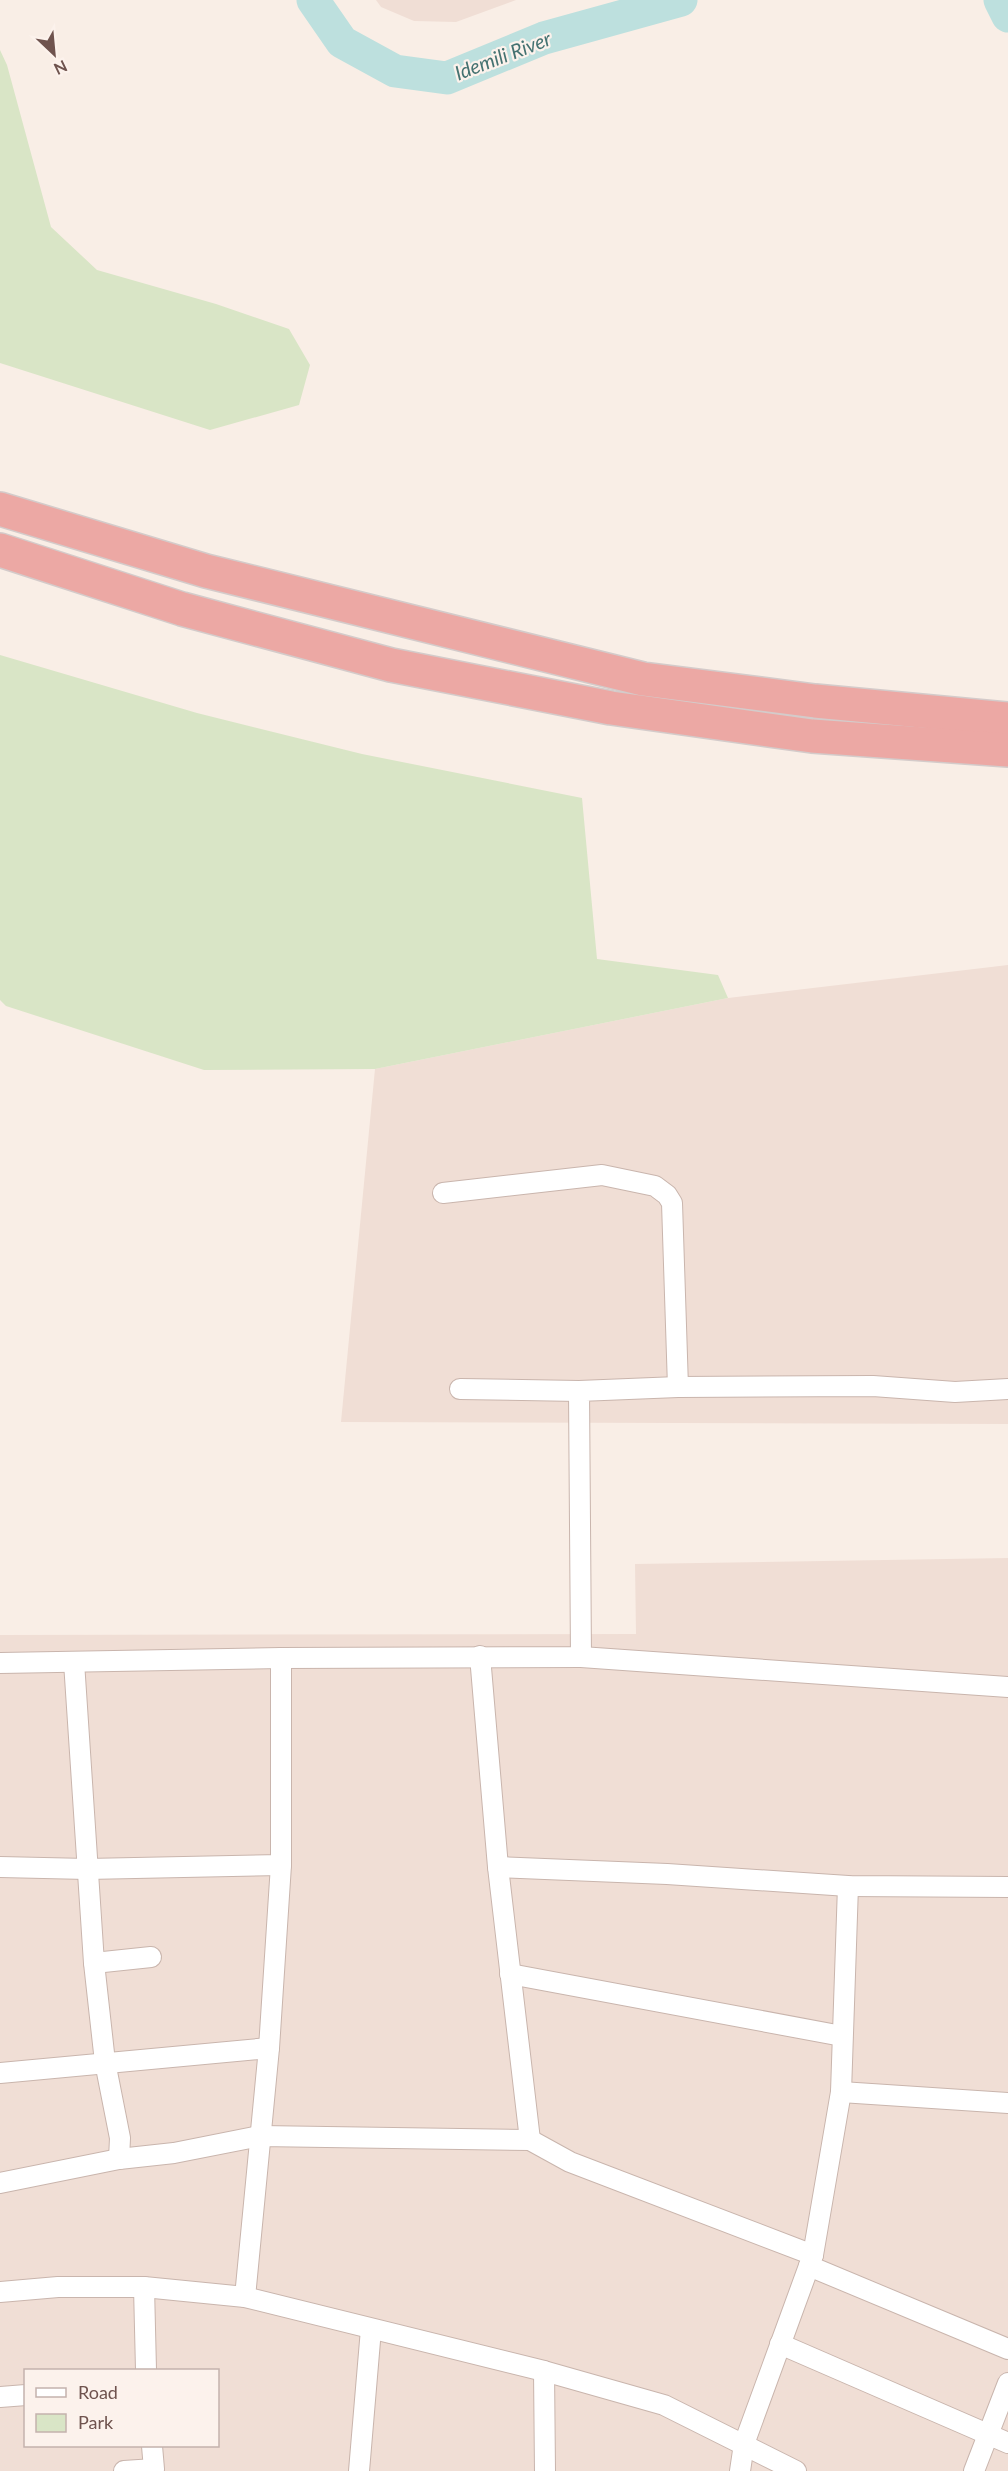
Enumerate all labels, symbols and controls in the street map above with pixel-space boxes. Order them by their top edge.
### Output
north arrow [24,24,84,84]
water label: Idemili River [451,25,555,84]
text: N [51,57,70,79]
legend [24,2369,219,2447]
text: Road [78,2381,118,2403]
text: Park [78,2411,114,2433]

